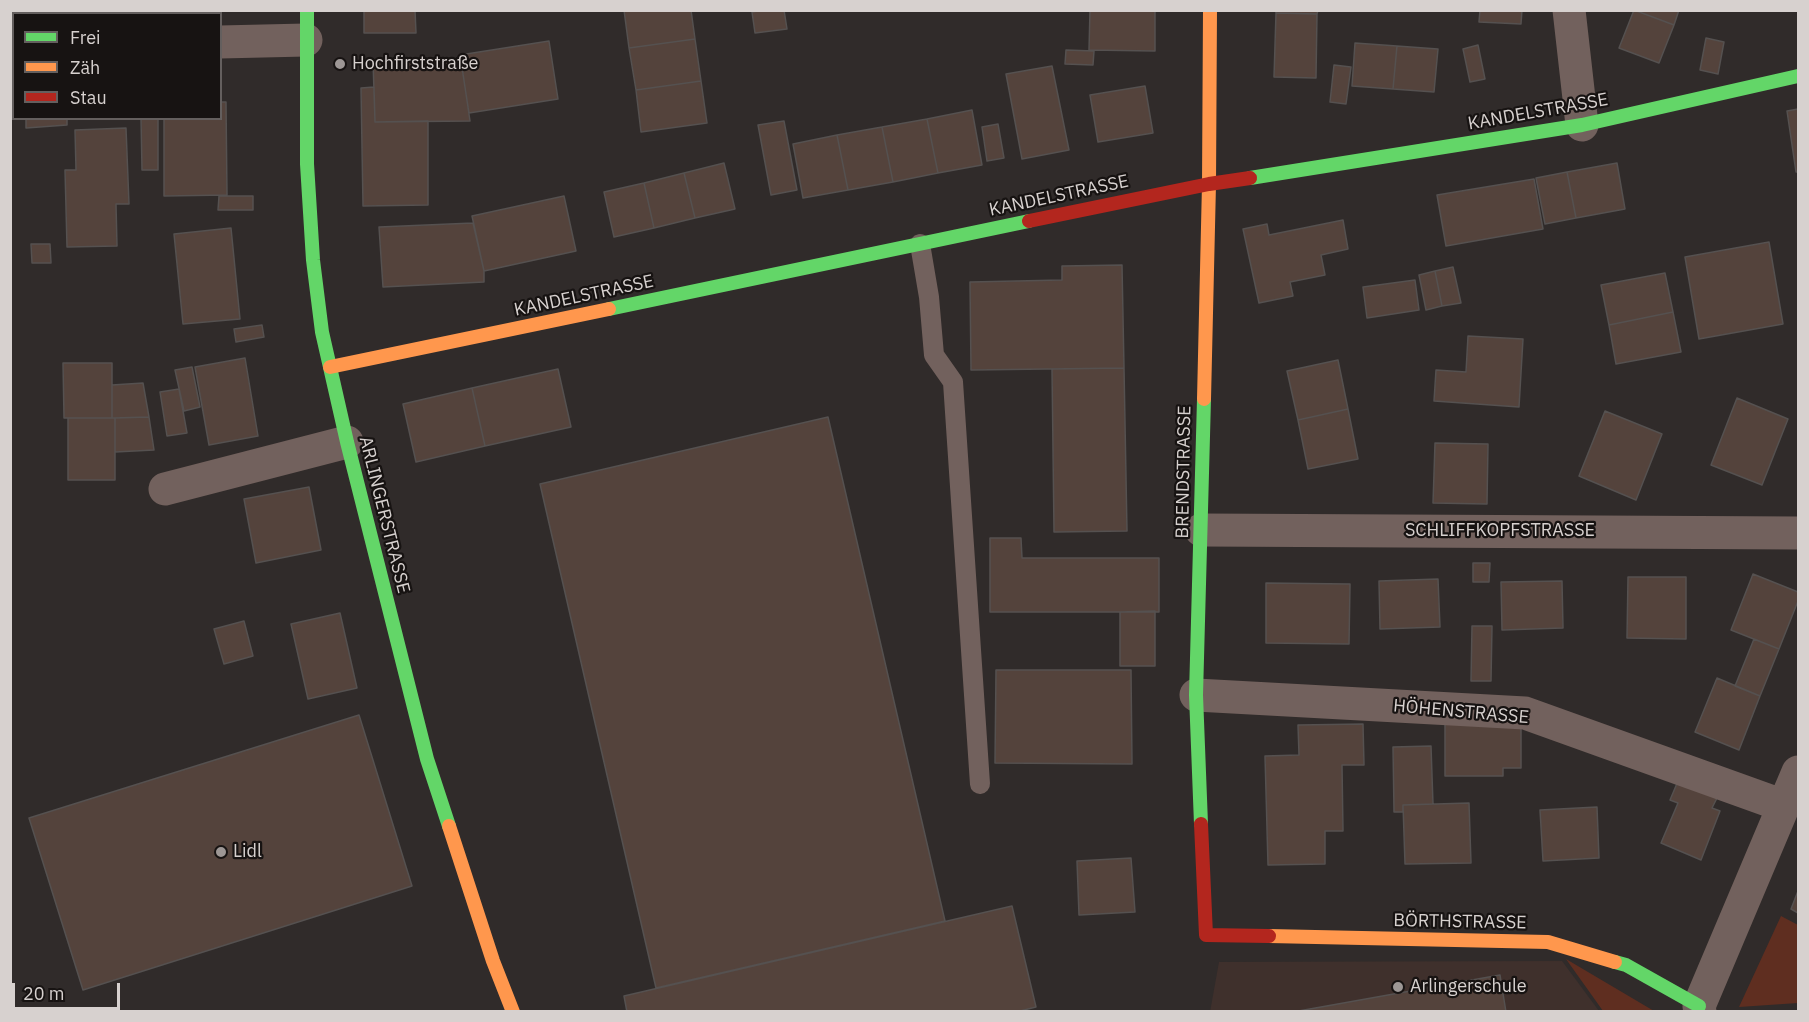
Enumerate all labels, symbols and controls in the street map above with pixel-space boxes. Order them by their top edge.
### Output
legend [12,12,222,120]
text: Frei [70,26,101,49]
place label: Hochfirststraße [352,53,478,75]
text: Zäh [70,56,100,79]
marker: Hochfirststraße [333,57,347,71]
text: Stau [70,86,107,109]
street label: KANDELSTRASSE [1466,89,1610,135]
street label: KANDELSTRASSE [987,171,1131,221]
street label: KANDELSTRASSE [512,271,656,321]
street label: BRENDSTRASSE [1172,405,1196,539]
street label: ARLINGERSTRASSE [354,434,414,596]
street label: SCHLIFFKOPFSTRASSE [1405,520,1595,542]
street label: HÖHENSTRASSE [1392,695,1530,729]
place label: Lidl [233,841,262,863]
marker: Lidl [214,845,228,859]
street label: BÖRTHSTRASSE [1393,910,1527,934]
scale bar [15,971,123,1009]
place label: Arlingerschule [1410,976,1527,998]
marker: Arlingerschule [1391,980,1405,994]
text: 20 m [23,982,65,1005]

